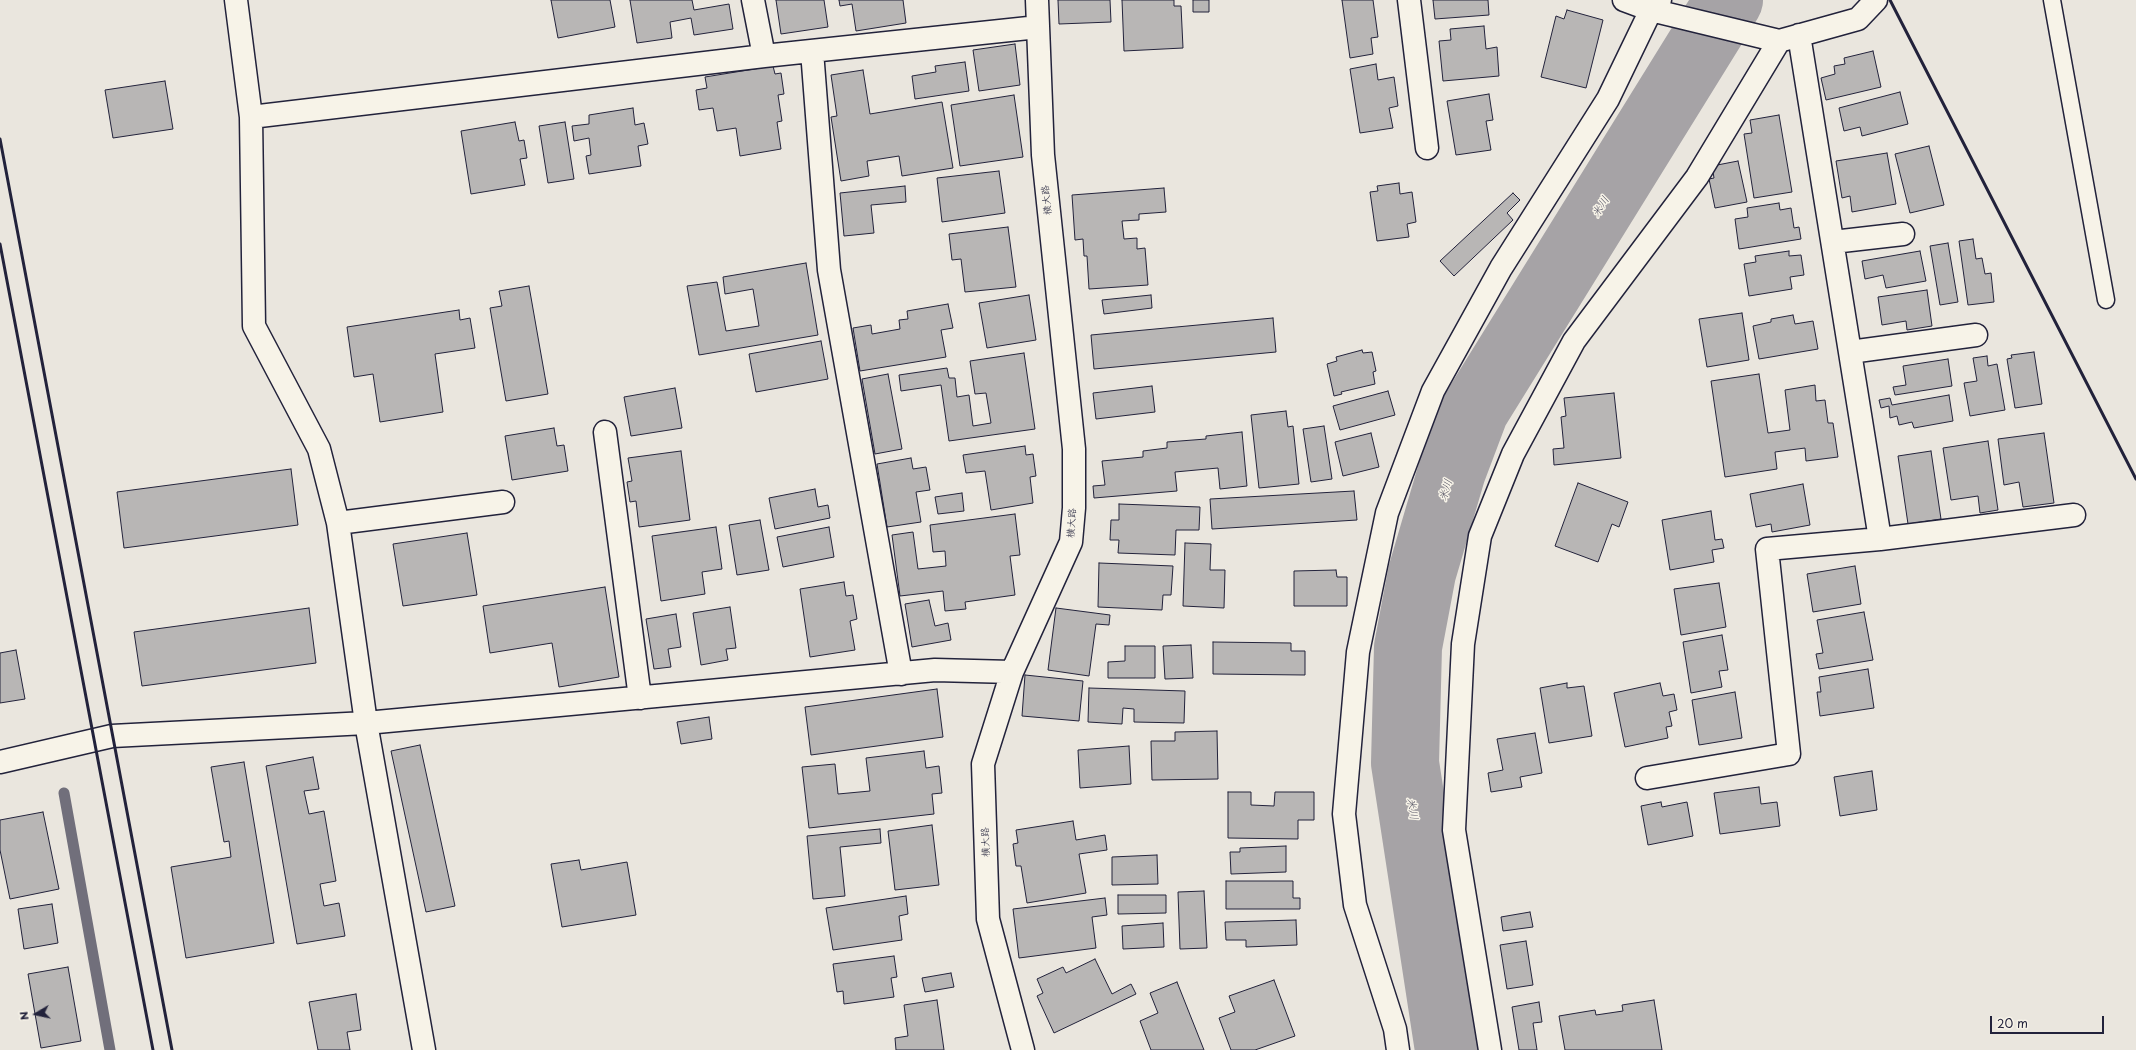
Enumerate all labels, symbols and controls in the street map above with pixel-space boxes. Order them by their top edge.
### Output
street label: 横大路 [1039,184,1055,216]
water label: 米川 [1590,194,1612,220]
water label: 米川 [1436,478,1456,502]
street label: 横大路 [1065,508,1079,538]
water label: 米川 [1404,797,1420,821]
street label: 横大路 [979,827,993,857]
north arrow [16,994,56,1034]
scale bar [1992,1008,2106,1034]
text: N [15,1010,33,1022]
text: 20 m [1997,1014,2028,1032]

